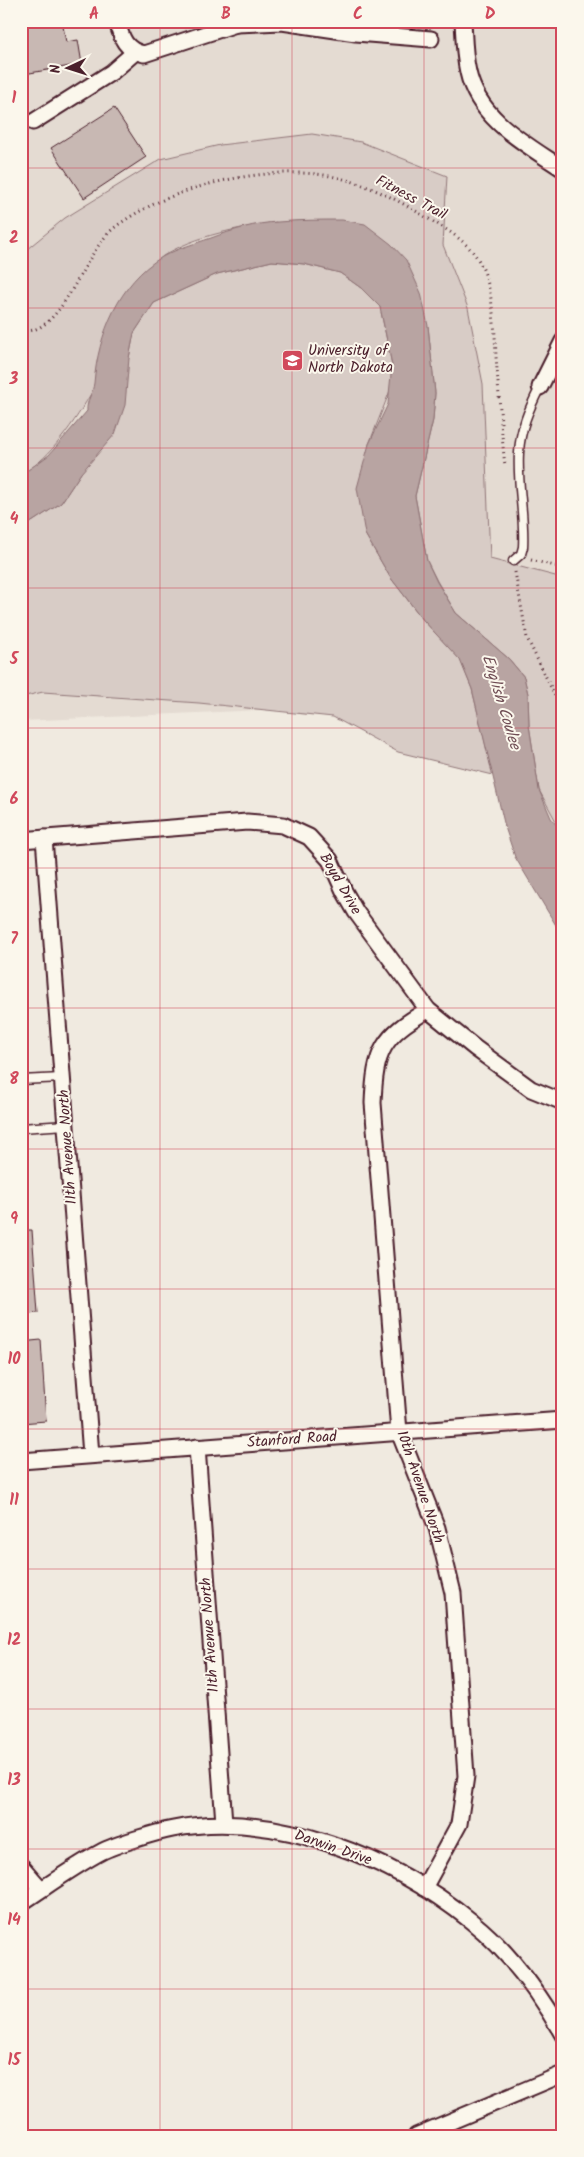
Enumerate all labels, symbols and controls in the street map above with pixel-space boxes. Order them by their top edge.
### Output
text: A [89,2,99,27]
text: B [221,2,231,27]
text: C [353,2,363,27]
text: D [485,2,496,27]
north arrow [42,42,92,92]
text: N [45,64,67,74]
text: 1 [12,86,17,111]
street label: Fitness Trail [371,169,451,227]
text: 2 [9,226,19,251]
place label: University of North Dakota [308,339,393,380]
school or university icon: University of North Dakota [280,348,304,372]
text: 3 [9,367,19,392]
text: 4 [10,507,19,532]
text: 5 [9,647,20,672]
water label: English Coulee [475,652,528,754]
text: 6 [10,787,19,812]
street label: Boyd Drive [313,848,368,920]
text: 7 [10,927,18,952]
text: 8 [9,1067,19,1092]
street label: 11th Avenue North [52,1089,84,1205]
text: 9 [10,1207,18,1232]
text: 10 [7,1347,21,1372]
street label: Stanford Road [246,1425,338,1455]
street label: 10th Avenue North [389,1427,451,1547]
text: 11 [9,1488,19,1513]
street label: 11th Avenue North [194,1577,226,1693]
text: 12 [7,1628,21,1653]
text: 13 [7,1768,21,1793]
street label: Darwin Drive [291,1824,375,1873]
text: 14 [7,1908,21,1933]
text: 15 [8,2048,22,2073]

